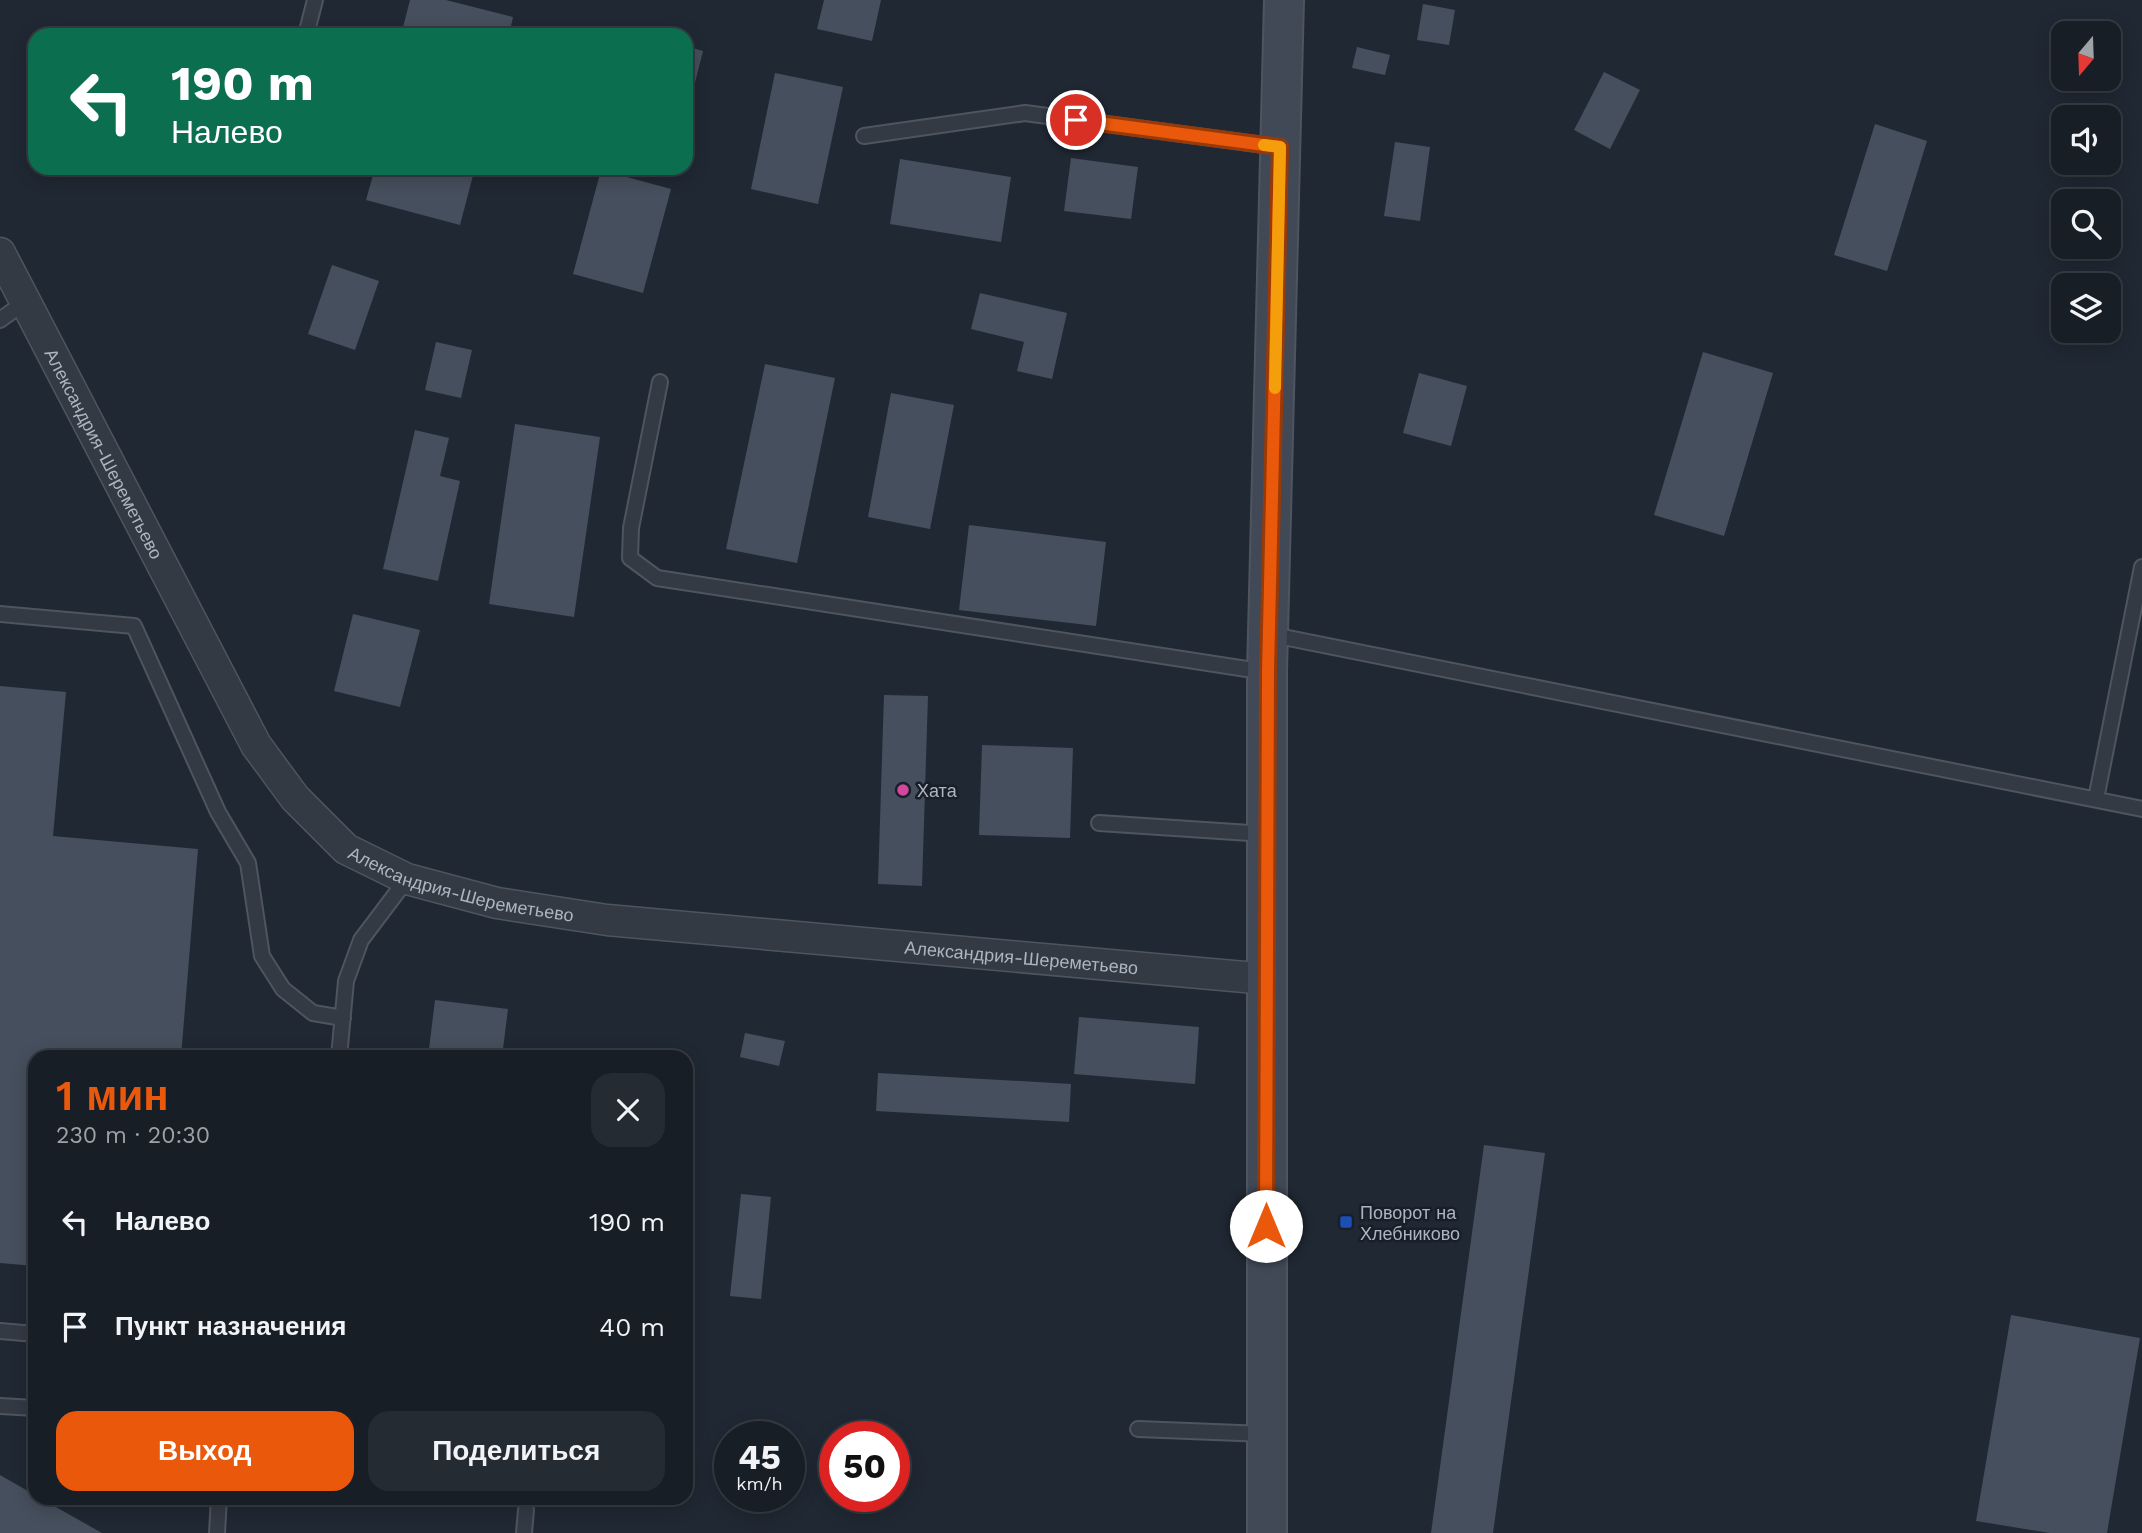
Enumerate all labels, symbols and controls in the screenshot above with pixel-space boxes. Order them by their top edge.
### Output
north arrow [2051,21,2121,91]
map controls [2051,21,2121,343]
text: 190 m [171,54,314,112]
icon: left [56,56,147,147]
pin [1046,90,1106,150]
icon: arrive [1057,101,1095,139]
button: sound [2051,105,2121,175]
text: Налево [171,113,283,151]
button: search [2051,189,2121,259]
button: layers [2051,273,2121,343]
street label: Александрия-Шереметьево [41,345,168,562]
place label: Хата [917,780,958,801]
marker: Хата [895,782,911,798]
street label: Александрия-Шереметьево [345,841,575,925]
street label: Александрия-Шереметьево [904,936,1139,978]
text: 1 мин [56,1071,169,1120]
button: close [591,1073,665,1147]
text: 230 m · 20:30 [56,1122,210,1149]
position arrow [1229,1189,1303,1263]
place label: Поворот на Хлебниково [1360,1202,1460,1244]
icon: left [56,1203,94,1241]
text: Налево [115,1206,210,1236]
text: 190 m [589,1207,665,1237]
marker: Поворот на Хлебниково [1338,1214,1354,1230]
icon: arrive [56,1308,94,1346]
text: Пункт назначения [115,1311,346,1341]
text: 40 m [599,1312,665,1342]
button: Выход [56,1411,354,1491]
button: Поделиться [368,1411,665,1491]
speed limit sign: 50 [819,1421,910,1512]
text: 45 [738,1436,781,1478]
text: km/h [736,1473,783,1494]

